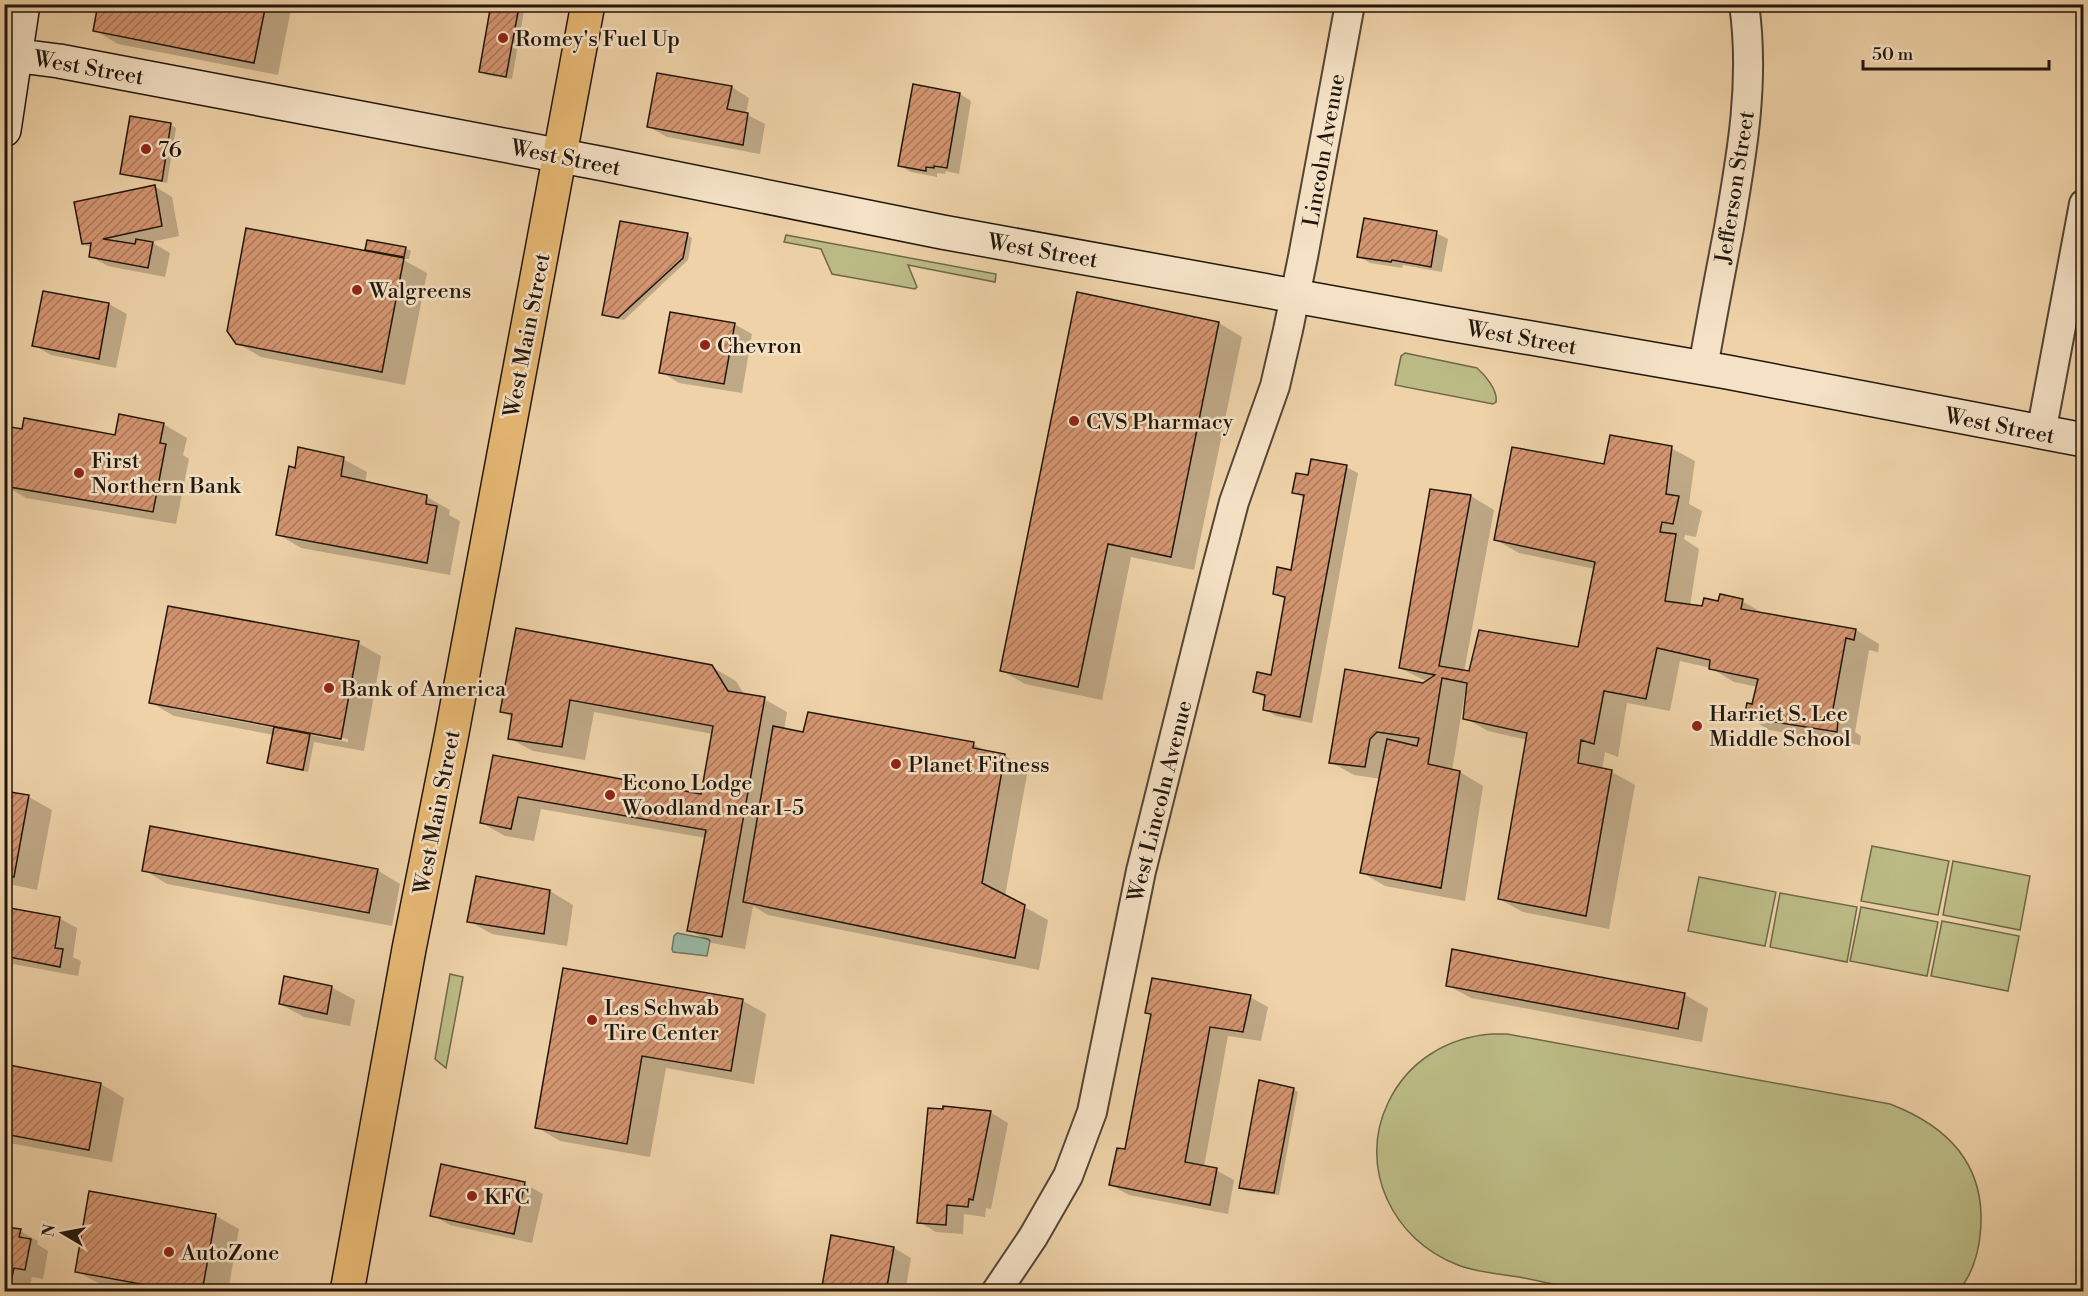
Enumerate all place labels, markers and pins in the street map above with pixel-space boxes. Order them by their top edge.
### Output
place label: Romey's Fuel Up [515,26,680,53]
marker: Romey's Fuel Up [496,31,510,45]
place label: 76 [158,137,182,164]
marker: 76 [139,142,153,156]
place label: Walgreens [368,278,471,305]
marker: Walgreens [350,283,364,297]
place label: Chevron [717,333,802,360]
marker: Chevron [698,338,712,352]
place label: CVS Pharmacy [1086,409,1234,436]
marker: CVS Pharmacy [1067,414,1081,428]
place label: First Northern Bank [91,448,242,500]
marker: First Northern Bank [72,466,86,480]
place label: Bank of America [340,676,507,703]
marker: Bank of America [322,681,336,695]
place label: Harriet S. Lee Middle School [1709,701,1851,753]
marker: Harriet S. Lee Middle School [1690,719,1704,733]
place label: Planet Fitness [908,752,1050,779]
marker: Planet Fitness [889,757,903,771]
place label: Econo Lodge Woodland near I-5 [621,770,804,822]
marker: Econo Lodge Woodland near I-5 [603,788,617,802]
place label: Les Schwab Tire Center [604,995,719,1047]
marker: Les Schwab Tire Center [585,1013,599,1027]
place label: KFC [484,1184,530,1211]
marker: KFC [465,1189,479,1203]
place label: AutoZone [180,1240,279,1267]
marker: AutoZone [162,1245,176,1259]

